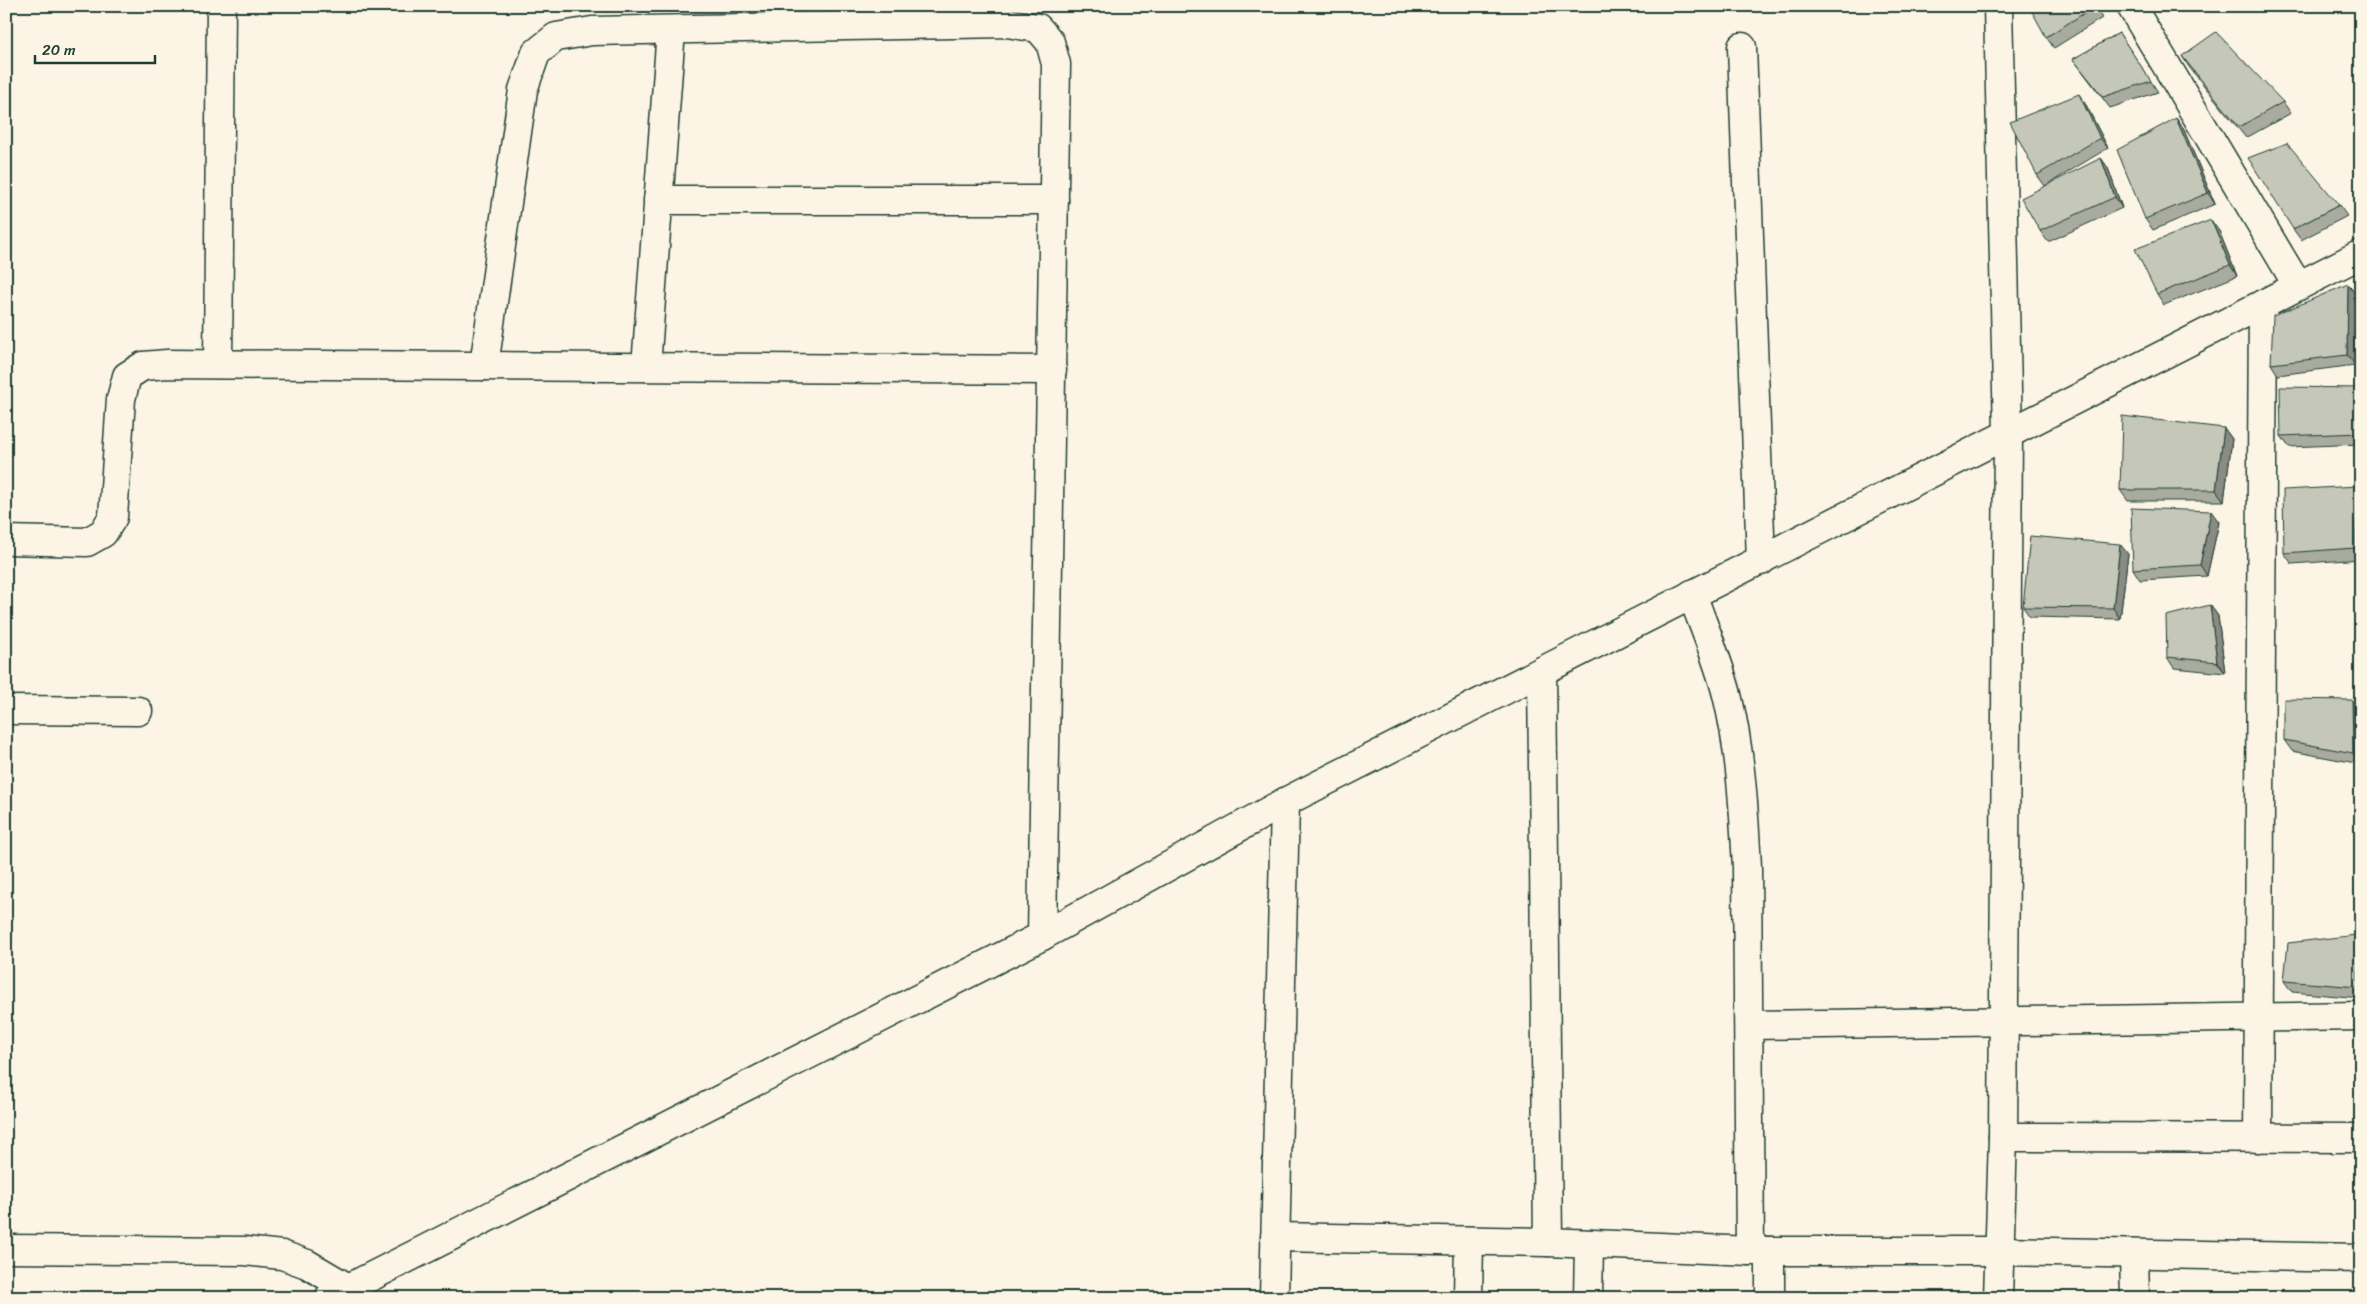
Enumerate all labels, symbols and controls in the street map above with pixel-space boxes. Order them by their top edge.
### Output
scale bar [35,32,155,64]
text: 20 m [42,37,76,63]

